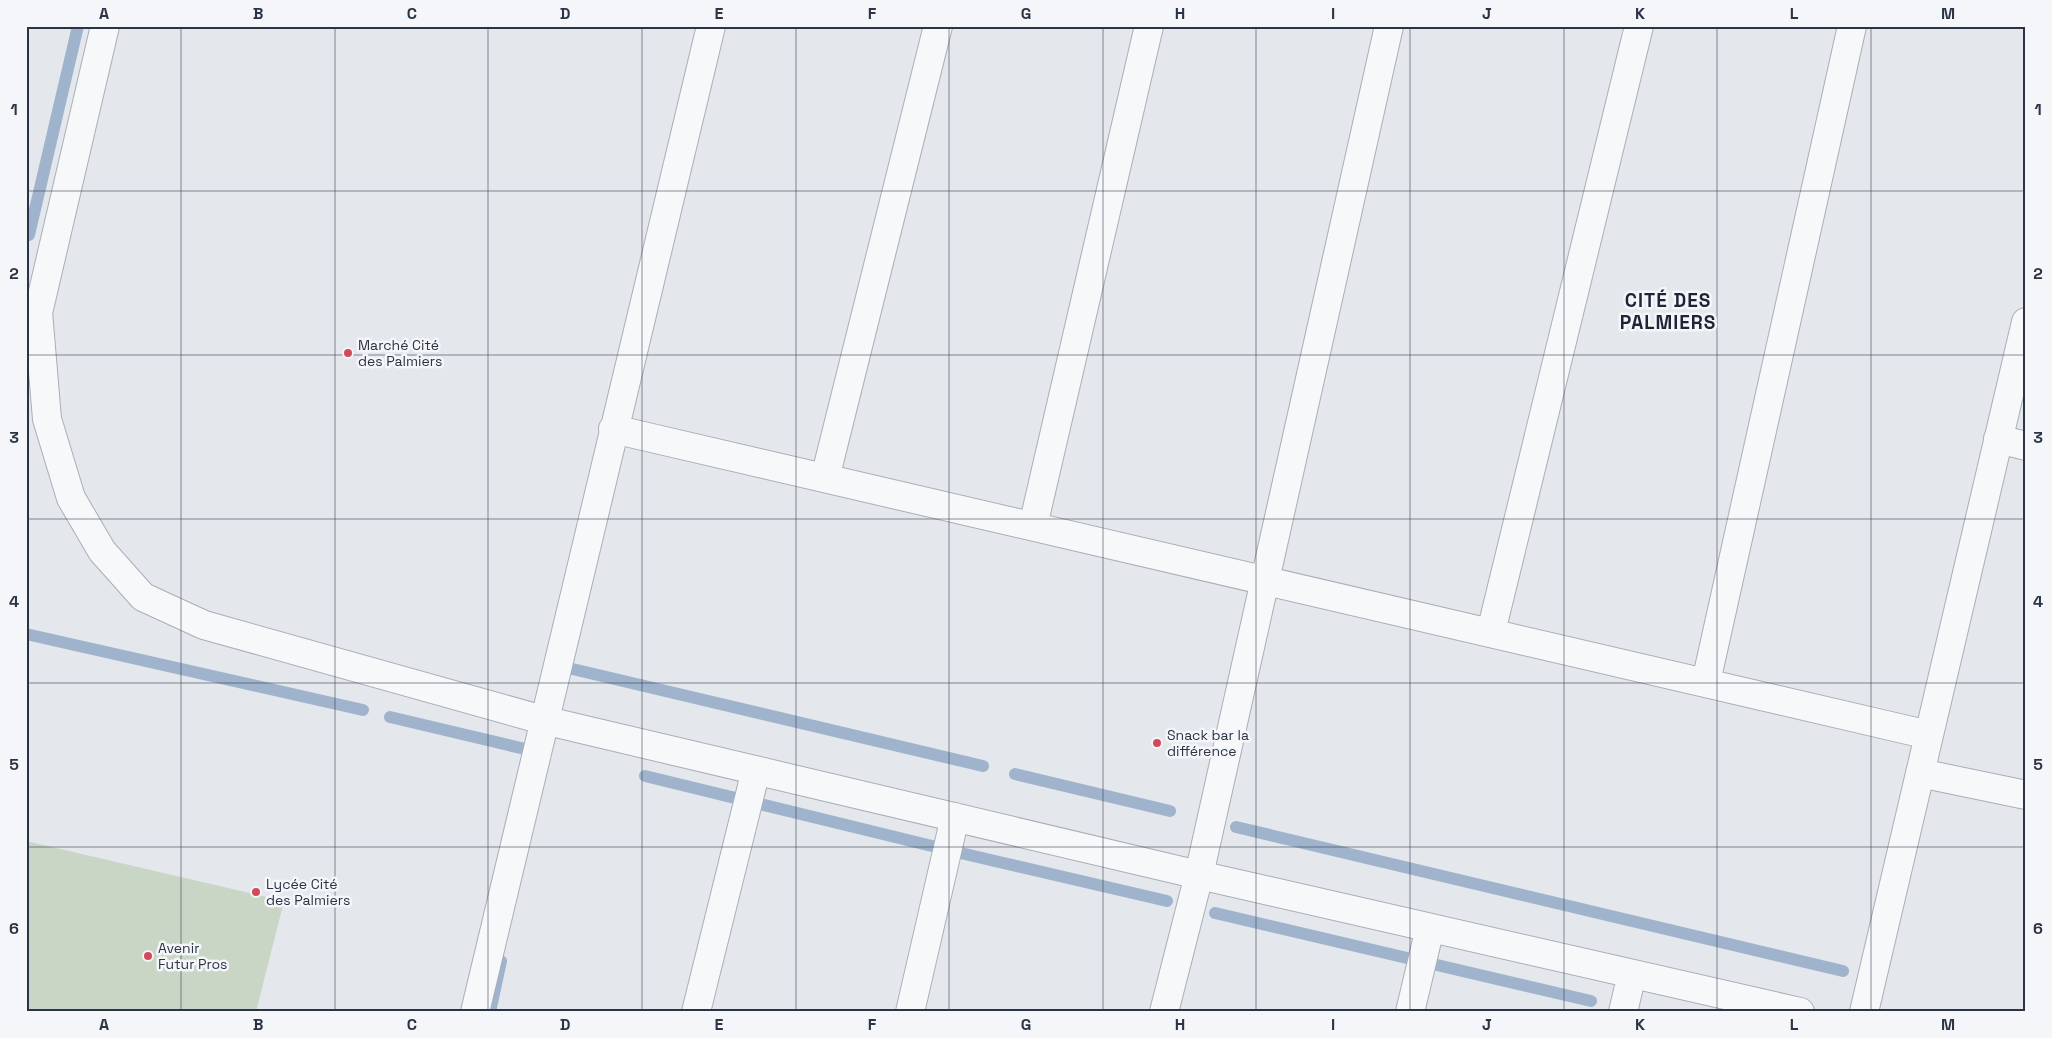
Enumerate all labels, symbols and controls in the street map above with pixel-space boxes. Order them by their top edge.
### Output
text: A [99,3,109,24]
text: B [253,3,263,24]
text: C [407,3,417,24]
text: D [560,3,570,24]
text: E [715,3,724,24]
text: F [868,3,877,24]
text: G [1021,3,1031,24]
text: H [1175,3,1185,24]
text: I [1331,3,1335,24]
text: J [1482,3,1492,24]
text: K [1635,3,1645,24]
text: L [1790,3,1799,24]
text: M [1941,3,1955,24]
text: 1 [10,99,18,120]
text: 1 [2034,99,2042,120]
text: 2 [9,263,19,284]
text: 2 [2033,263,2043,284]
district label: CITÉ DES PALMIERS [1620,288,1716,335]
place label: Marché Cité des Palmiers [358,336,442,370]
marker: Marché Cité des Palmiers [342,347,354,359]
text: 3 [9,427,19,448]
text: 3 [2033,427,2043,448]
text: 4 [9,591,19,612]
text: 4 [2033,591,2043,612]
place label: Snack bar la différence [1167,726,1249,760]
marker: Snack bar la différence [1151,737,1163,749]
text: 5 [9,754,19,775]
text: 5 [2033,754,2043,775]
place label: Lycée Cité des Palmiers [266,875,350,909]
marker: Lycée Cité des Palmiers [250,886,262,898]
text: 6 [9,918,19,939]
text: 6 [2033,918,2043,939]
place label: Avenir Futur Pros [158,939,227,973]
marker: Avenir Futur Pros [142,950,154,962]
text: A [99,1014,109,1035]
text: B [253,1014,263,1035]
text: C [407,1014,417,1035]
text: D [560,1014,570,1035]
text: E [715,1014,724,1035]
text: F [868,1014,877,1035]
text: G [1021,1014,1031,1035]
text: H [1175,1014,1185,1035]
text: I [1331,1014,1335,1035]
text: J [1482,1014,1492,1035]
text: K [1635,1014,1645,1035]
text: L [1790,1014,1799,1035]
text: M [1941,1014,1955,1035]

